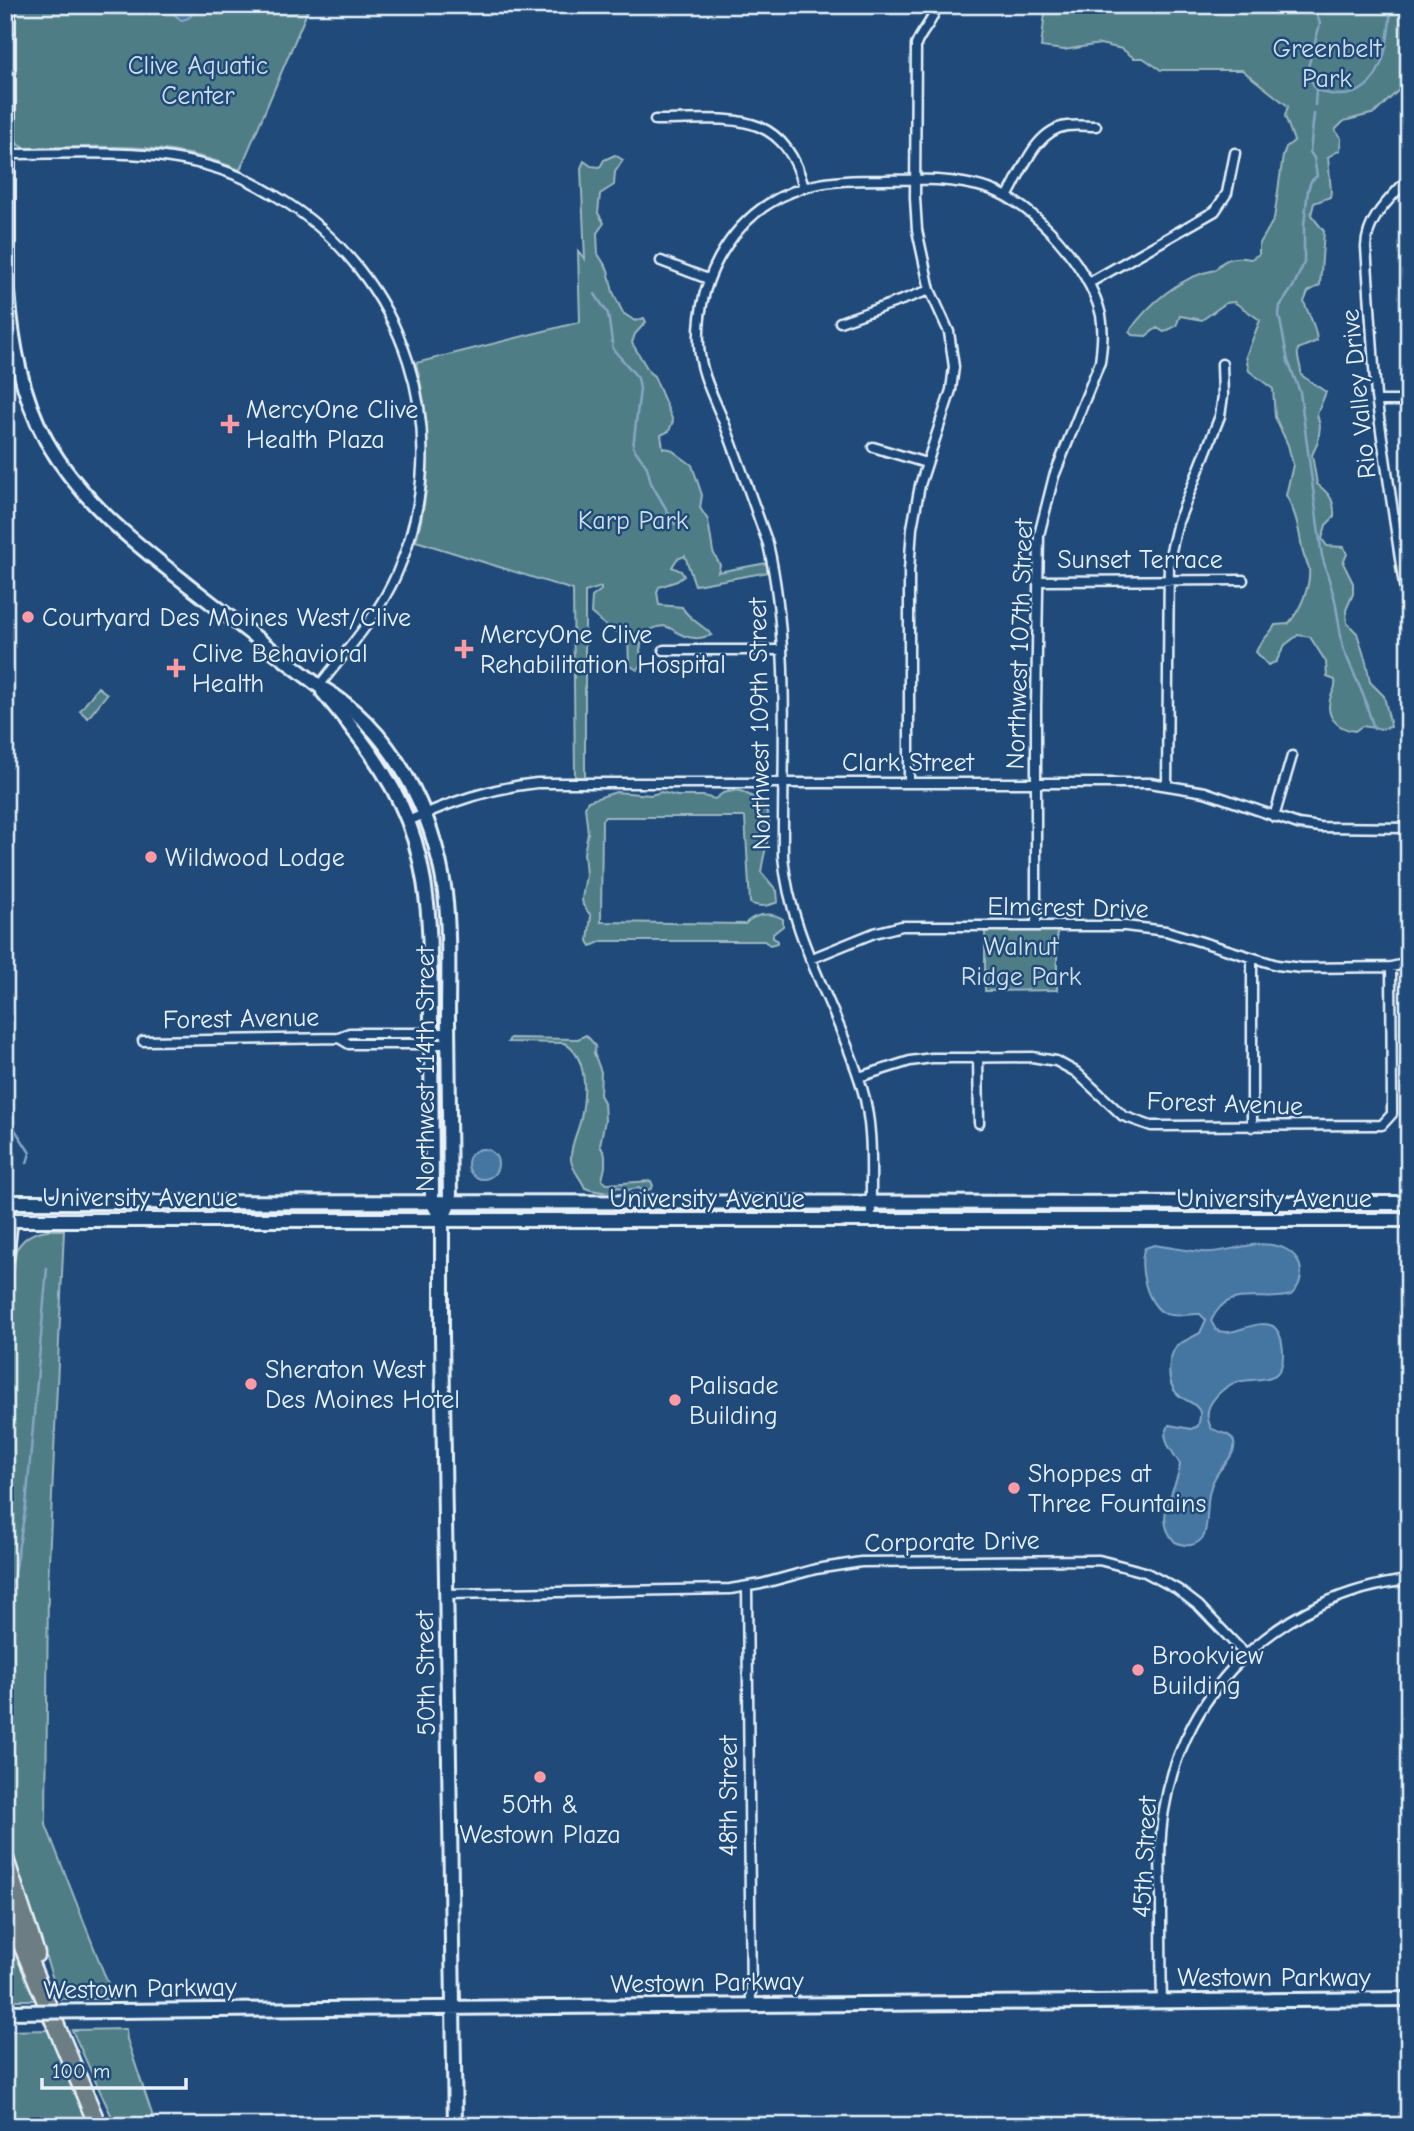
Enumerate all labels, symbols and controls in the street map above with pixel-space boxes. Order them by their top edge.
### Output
park label: Greenbelt Park [1273,34,1383,94]
park label: Clive Aquatic Center [128,51,268,111]
street label: Rio Valley Drive [1335,308,1383,480]
place label: MercyOne Clive Health Plaza [246,395,418,455]
marker: MercyOne Clive Health Plaza [220,414,240,434]
park label: Karp Park [578,506,689,536]
street label: Northwest 107th Street [1001,516,1039,770]
street label: Sunset Terrace [1057,545,1223,575]
street label: Northwest 109th Street [743,596,777,851]
place label: Courtyard Des Moines West/Clive [42,603,411,633]
marker: Courtyard Des Moines West/Clive [20,609,36,625]
place label: MercyOne Clive Rehabilitation Hospital [480,620,726,680]
place label: Clive Behavioral Health [192,639,368,699]
marker: MercyOne Clive Rehabilitation Hospital [454,639,474,659]
marker: Clive Behavioral Health [166,658,186,678]
street label: Clark Street [842,748,975,778]
place label: Wildwood Lodge [165,843,345,873]
marker: Wildwood Lodge [143,849,159,865]
street label: Elmcrest Drive [987,892,1149,924]
park label: Walnut Ridge Park [961,932,1082,992]
street label: Northwest 114th Street [411,944,441,1192]
street label: Forest Avenue [163,1003,319,1035]
street label: Forest Avenue [1146,1086,1304,1122]
street label: University Avenue [42,1183,238,1213]
street label: University Avenue [609,1184,805,1214]
street label: University Avenue [1176,1184,1372,1214]
place label: Sheraton West Des Moines Hotel [265,1355,460,1415]
place label: Palisade Building [689,1371,778,1431]
marker: Sheraton West Des Moines Hotel [243,1376,259,1392]
marker: Palisade Building [667,1392,683,1408]
place label: Shoppes at Three Fountains [1028,1459,1206,1519]
marker: Shoppes at Three Fountains [1006,1480,1022,1496]
street label: Corporate Drive [864,1525,1040,1559]
street label: 50th Street [410,1609,442,1736]
place label: Brookview Building [1152,1641,1264,1701]
marker: Brookview Building [1130,1662,1146,1678]
street label: 48th Street [714,1734,744,1857]
marker: 50th & Westown Plaza [532,1769,548,1785]
place label: 50th & Westown Plaza [459,1790,621,1850]
street label: 45th Street [1127,1794,1163,1919]
street label: Westown Parkway [1177,1963,1371,1993]
street label: Westown Parkway [610,1966,804,2000]
street label: Westown Parkway [43,1972,237,2006]
scale bar [42,2047,186,2091]
text: 100 m [52,2059,110,2083]

